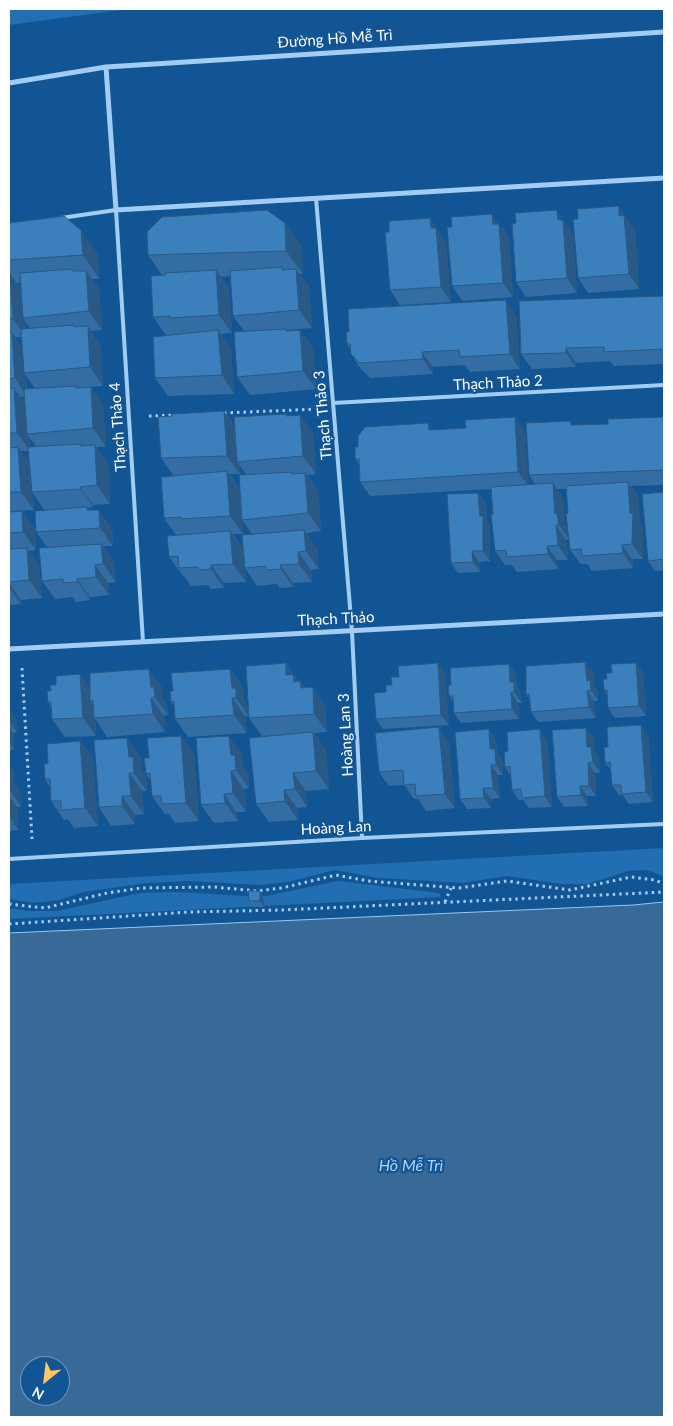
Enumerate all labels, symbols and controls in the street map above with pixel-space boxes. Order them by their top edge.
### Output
street label: Đường Hồ Mễ Trì [277,26,393,52]
street label: Thạch Thảo 3 [310,370,336,460]
street label: Thạch Thảo 2 [453,372,543,394]
street label: Thạch Thảo 4 [106,382,130,472]
street label: Thạch Thảo [297,608,375,630]
street label: Hoàng Lan 3 [335,693,357,777]
street label: Hoàng Lan [300,817,372,839]
water label: Hồ Mễ Trì [379,1156,443,1176]
north arrow [20,1356,70,1406]
text: N [29,1384,47,1404]

